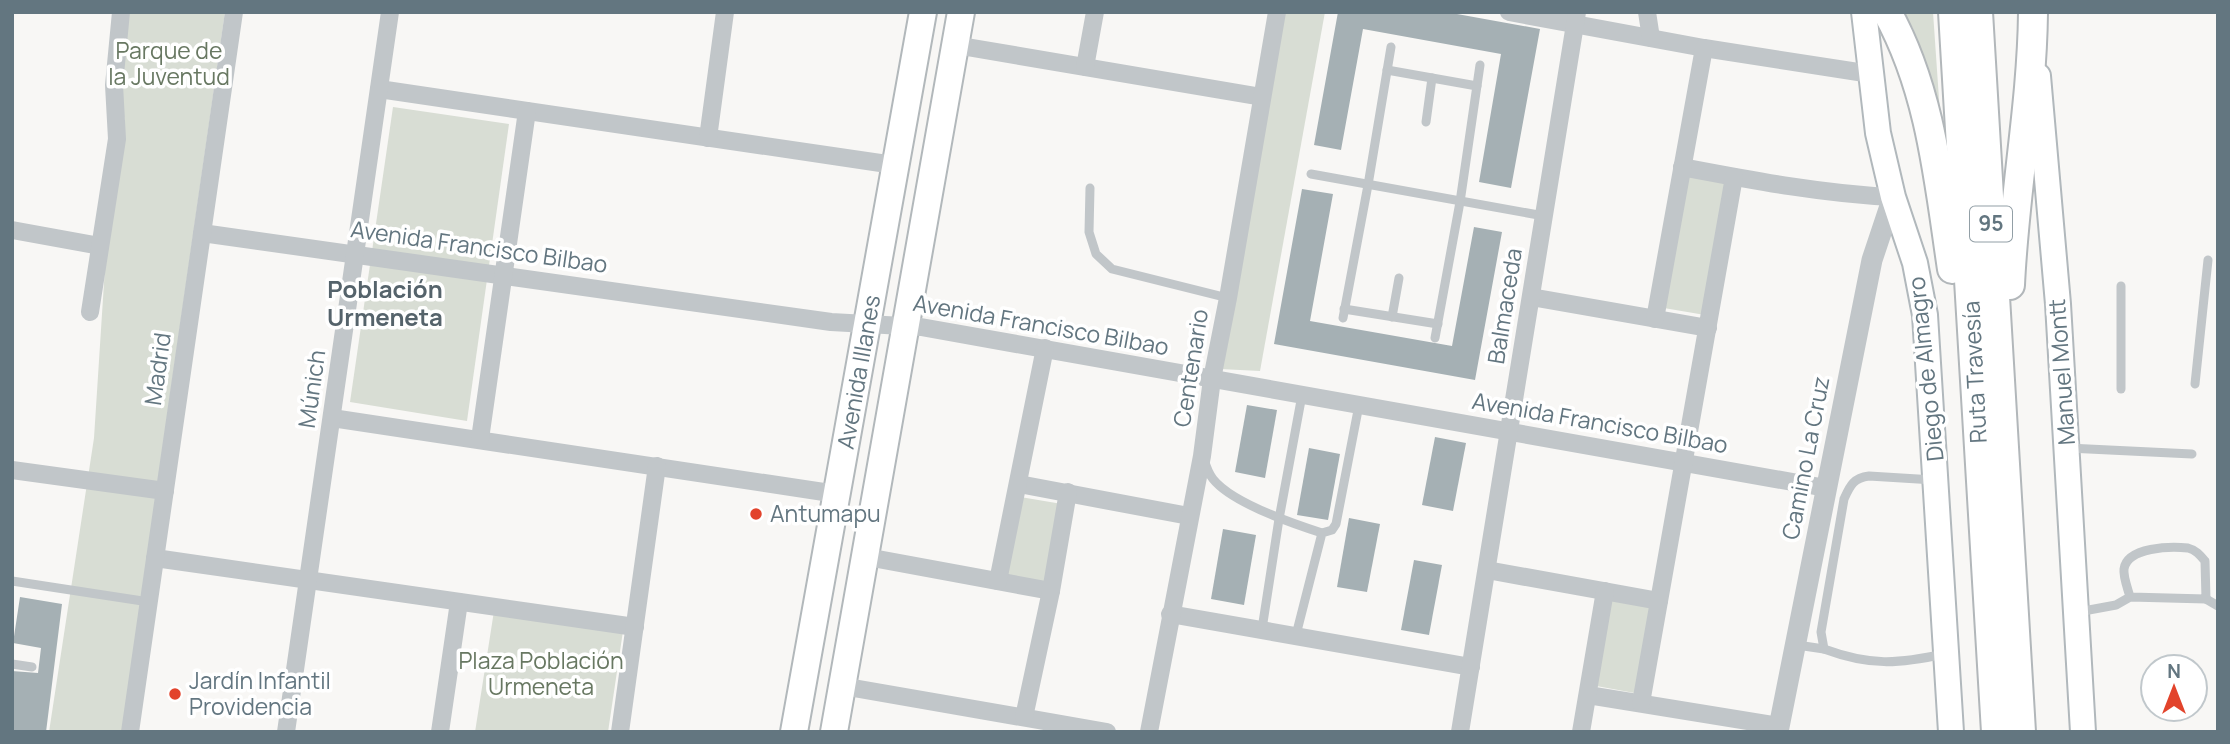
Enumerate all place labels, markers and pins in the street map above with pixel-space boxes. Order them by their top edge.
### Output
place label: Antumapu [770,497,881,529]
marker: Antumapu [748,506,764,522]
place label: Jardín Infantil Providencia [189,664,331,722]
marker: Jardín Infantil Providencia [167,686,183,702]

